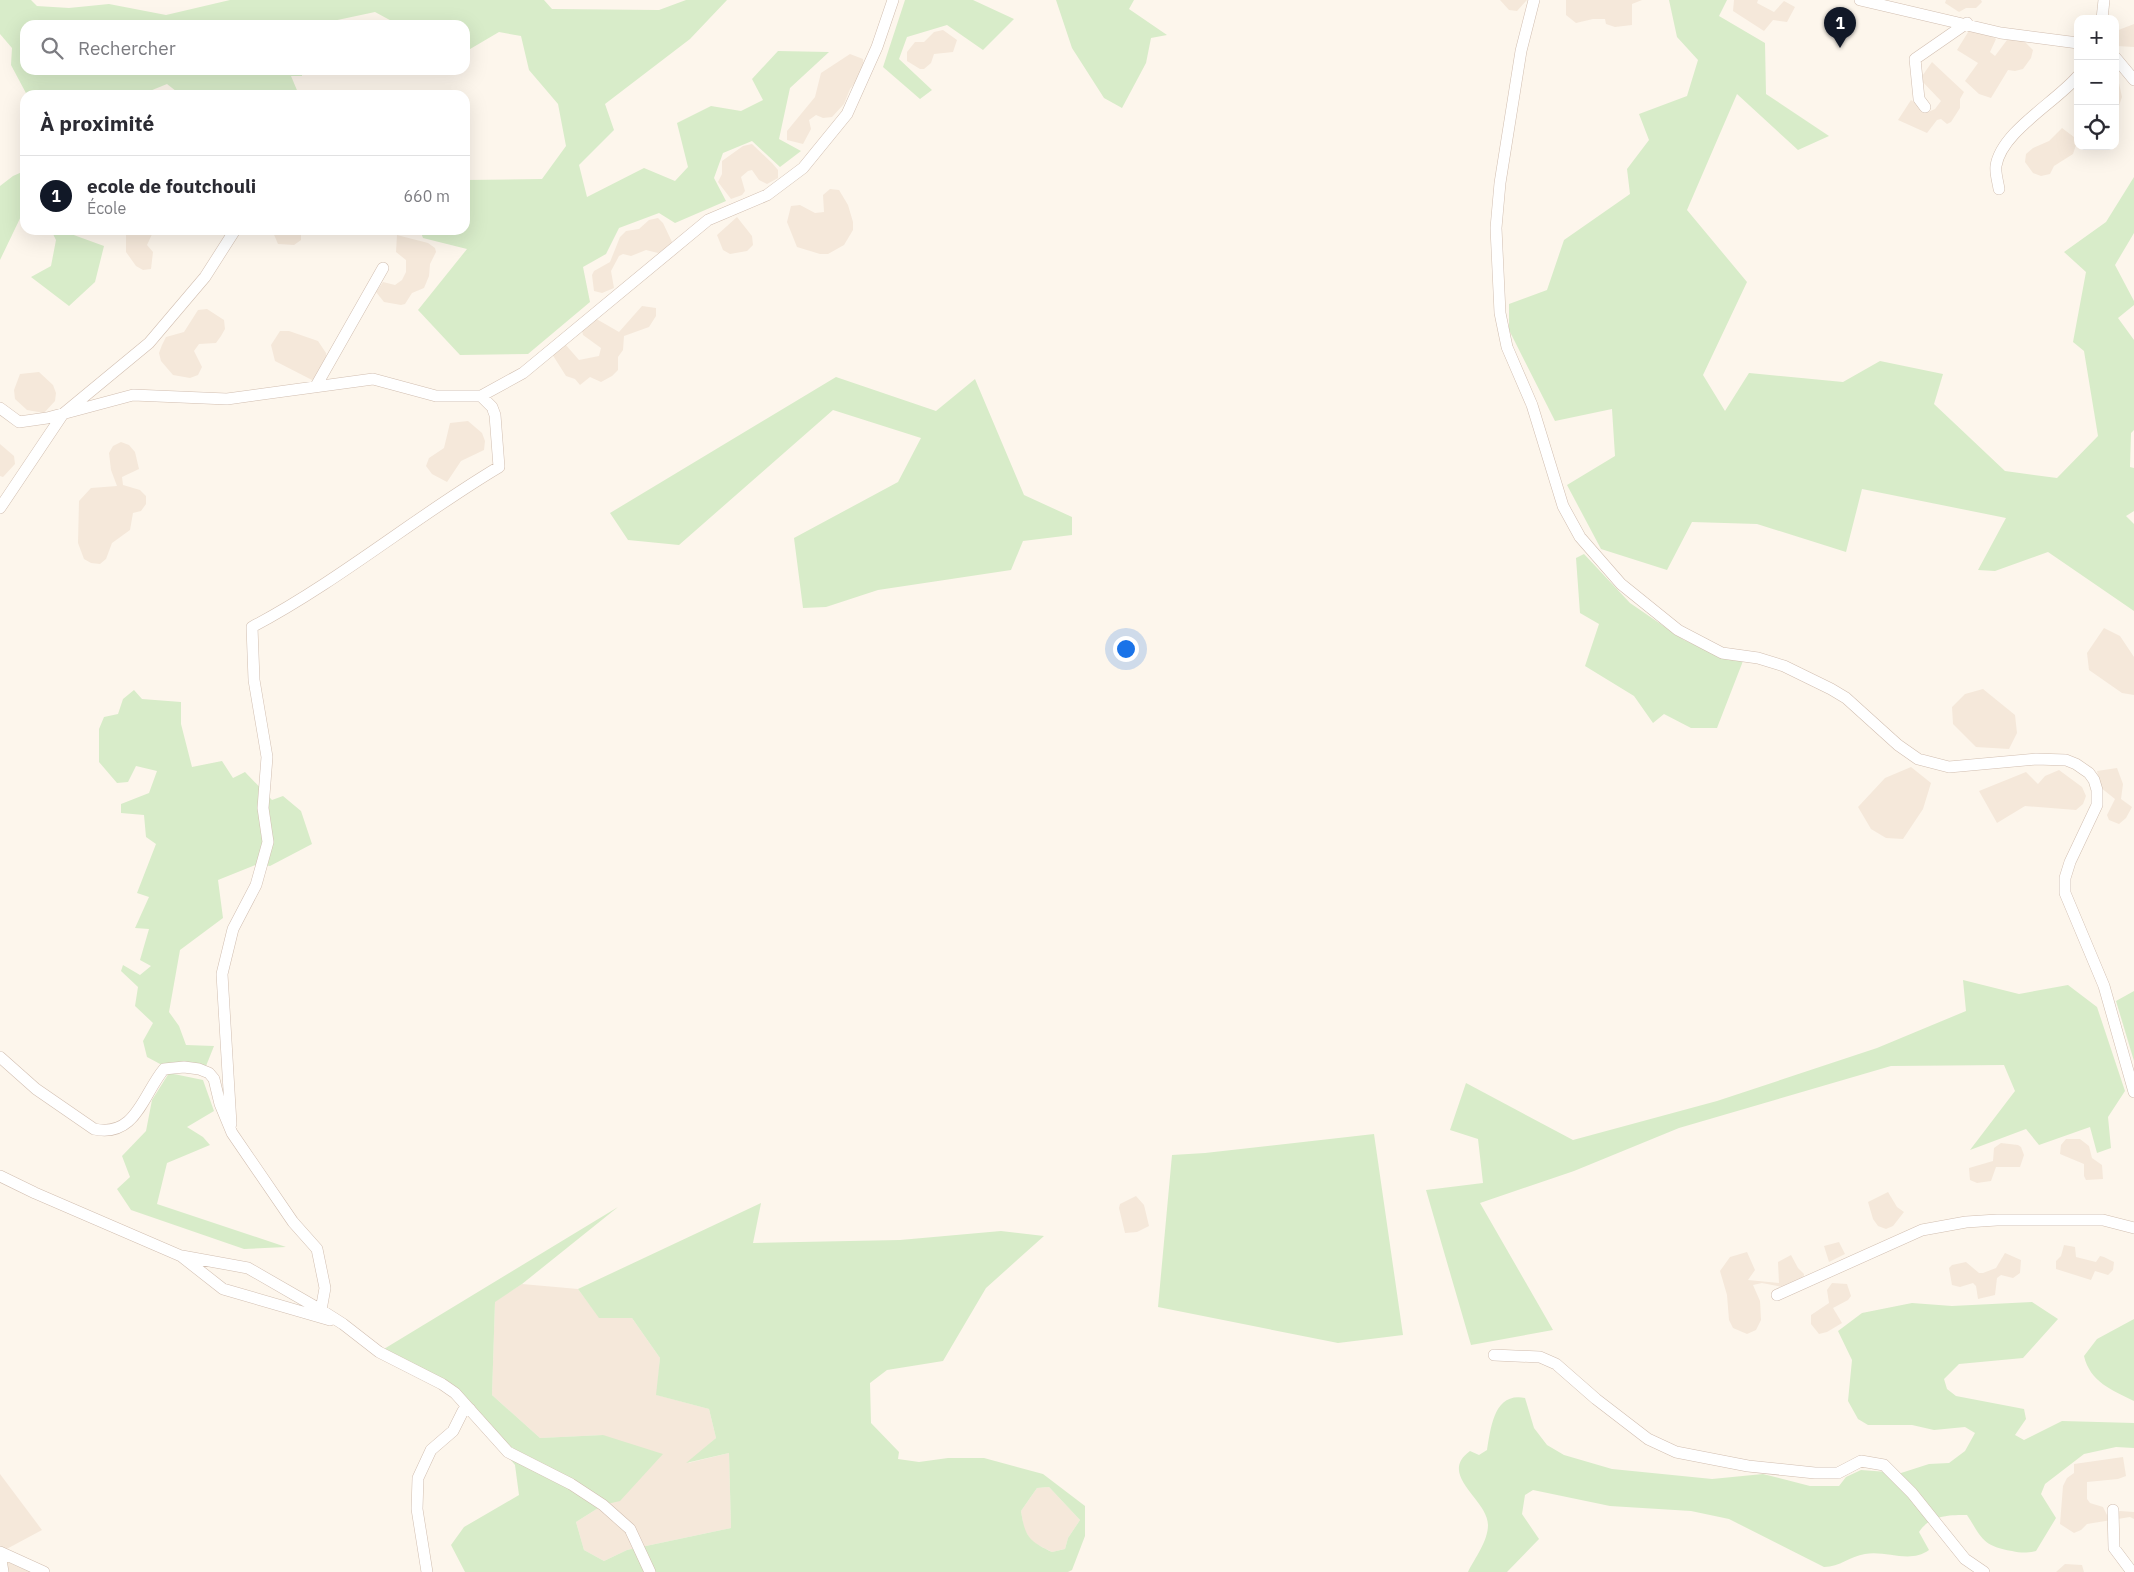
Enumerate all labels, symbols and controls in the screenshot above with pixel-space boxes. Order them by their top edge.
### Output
pin: 1 [1824,7,1856,48]
map controls [2074,15,2119,150]
button: + [2074,15,2119,60]
search box [20,20,470,75]
icon: search [38,34,66,62]
text: Rechercher [78,36,176,60]
button: − [2074,60,2119,105]
button: locate [2074,105,2119,150]
text: À proximité [40,109,154,137]
text: ecole de foutchouli [87,174,256,198]
text: 1 [51,186,61,206]
text: 660 m [403,186,450,206]
text: École [87,198,126,218]
your location [1113,636,1139,662]

